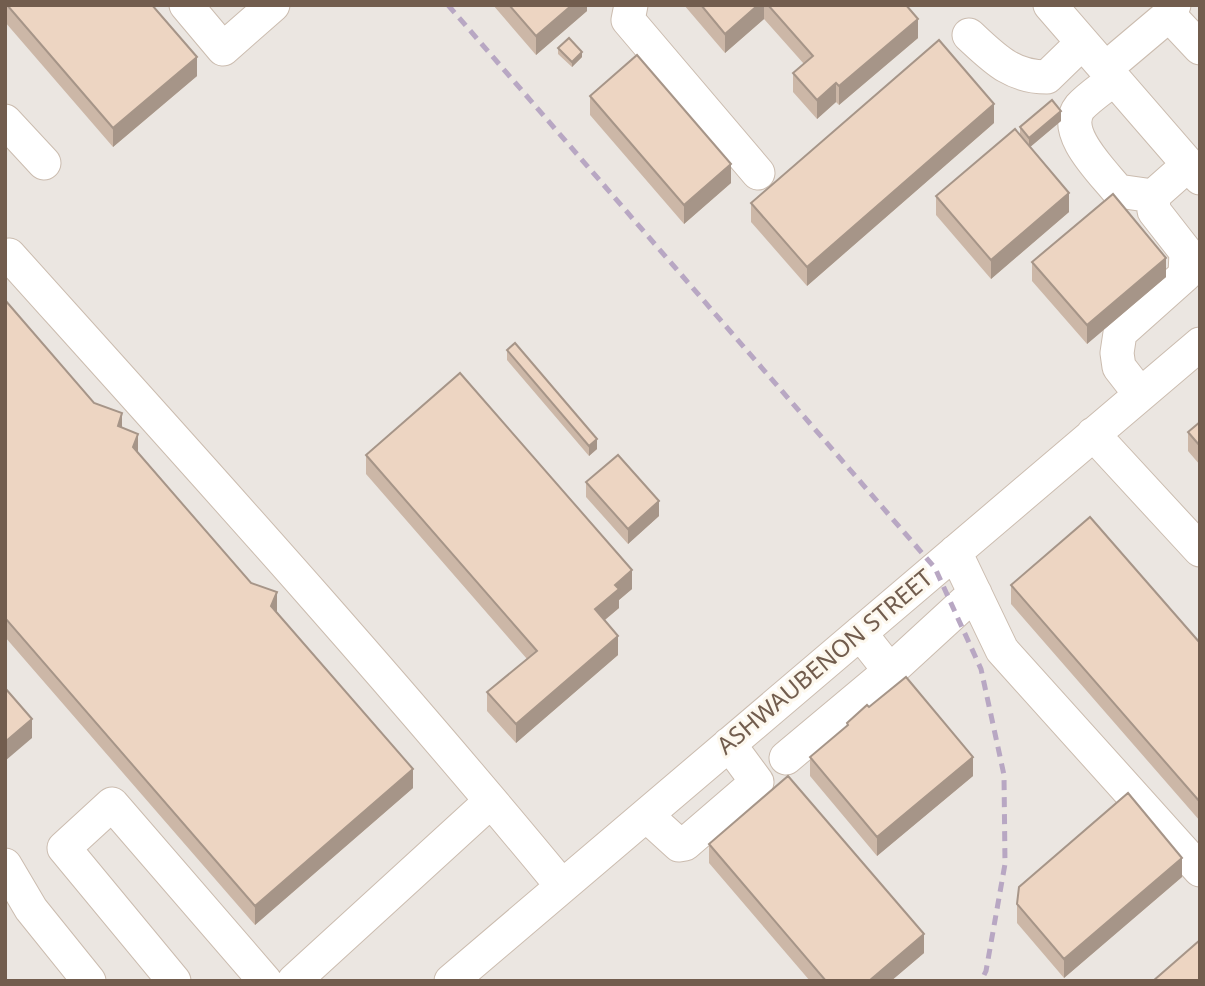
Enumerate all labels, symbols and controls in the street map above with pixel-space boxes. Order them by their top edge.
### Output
street label: ASHWAUBENON STREET [709,560,939,761]

